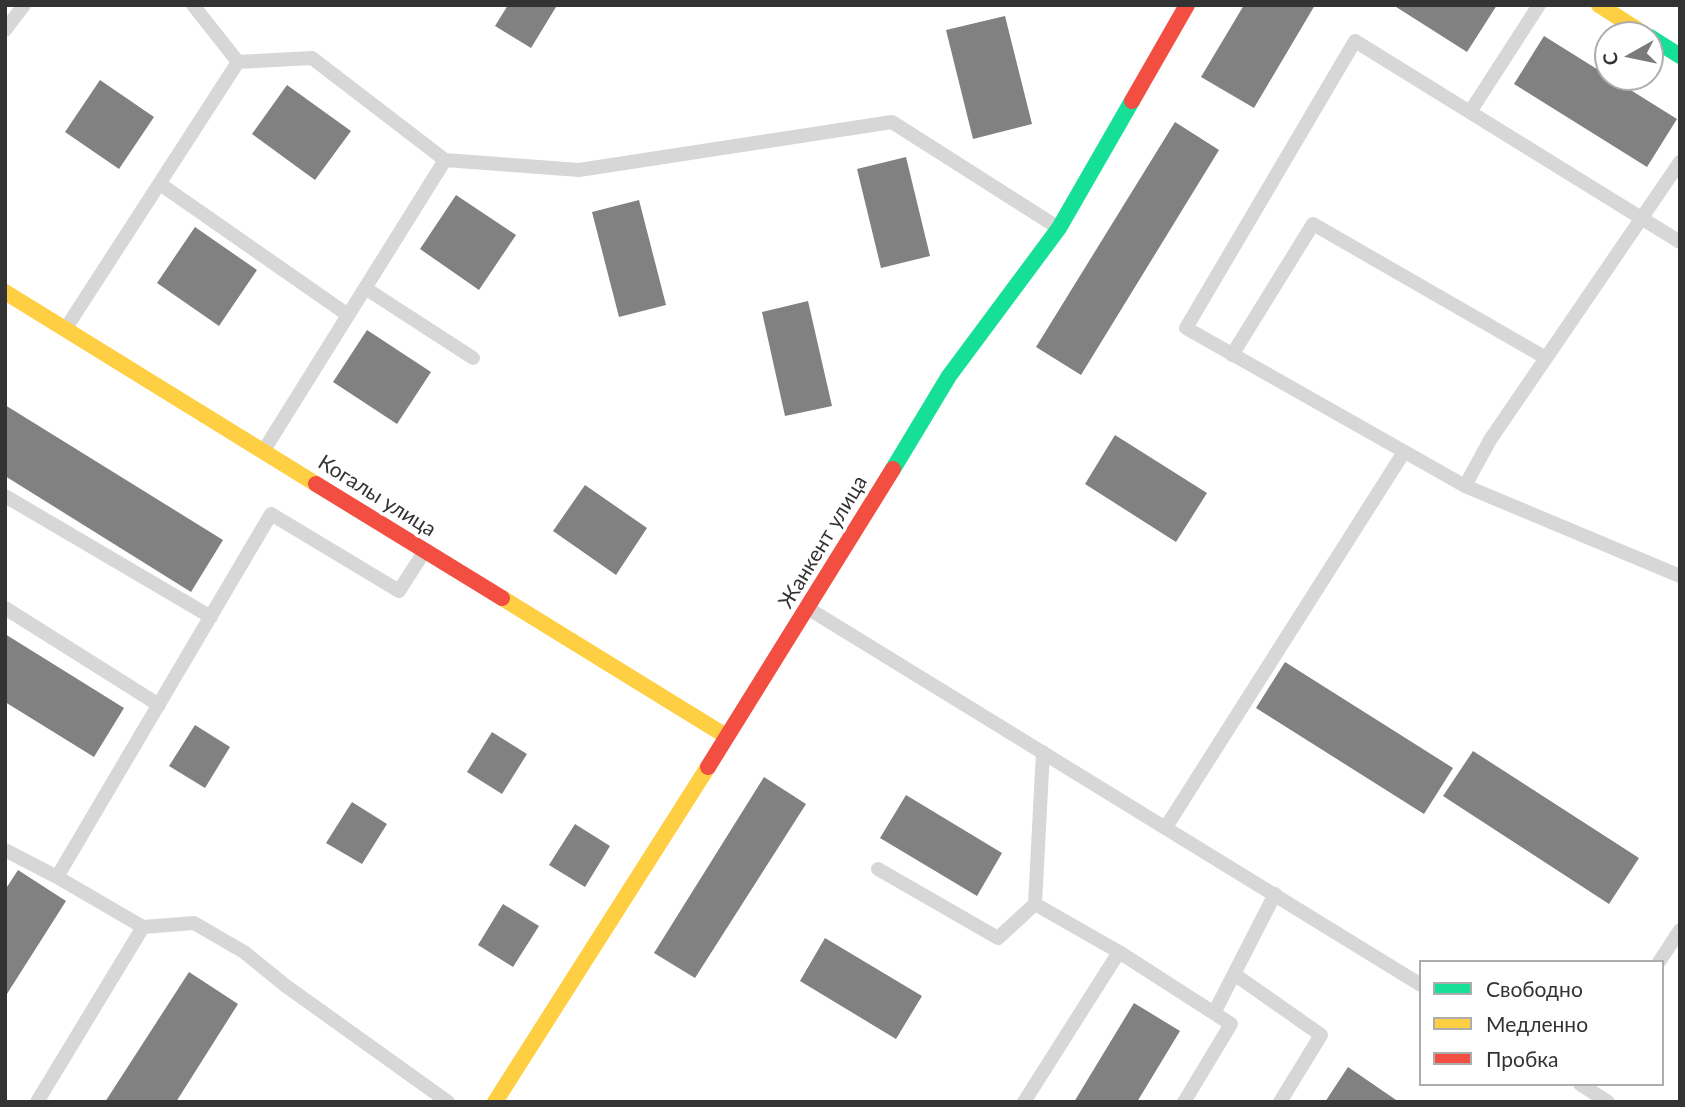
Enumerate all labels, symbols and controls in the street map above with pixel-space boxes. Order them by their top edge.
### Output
north arrow [1594,21,1664,91]
text: С [1597,51,1622,67]
street label: Когалы улица [313,450,441,542]
street label: Жанкент улица [773,471,873,613]
legend [1419,960,1664,1086]
text: Свободно [1486,976,1583,1001]
text: Медленно [1486,1011,1588,1036]
text: Пробка [1486,1046,1559,1071]

